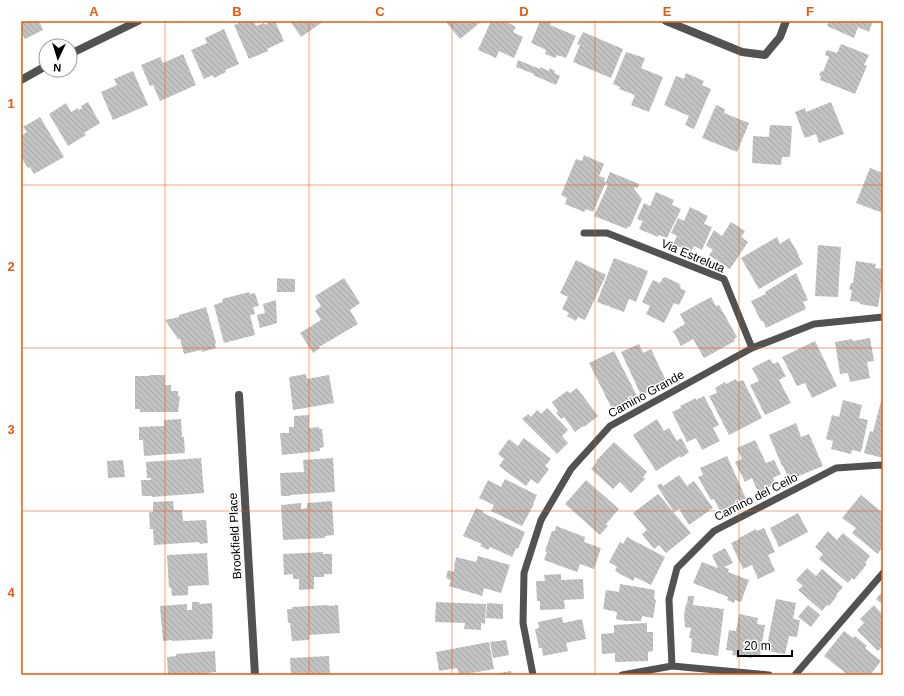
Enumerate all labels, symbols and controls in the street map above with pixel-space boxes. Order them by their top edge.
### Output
text: A [89,4,99,19]
text: B [232,4,242,19]
text: C [375,4,385,19]
text: D [519,4,529,19]
text: E [663,4,672,19]
text: F [806,4,814,19]
north arrow [38,38,78,78]
text: N [53,62,62,74]
text: 1 [7,96,15,111]
street label: Via Estreluta [659,236,727,276]
text: 2 [7,259,15,274]
street label: Camino Grande [606,367,687,421]
text: 3 [7,422,15,437]
street label: Camino del Ceilo [712,470,800,524]
street label: Brookfield Place [226,492,244,580]
text: 4 [7,585,15,600]
scale bar [738,632,792,658]
text: 20 m [744,639,771,653]

